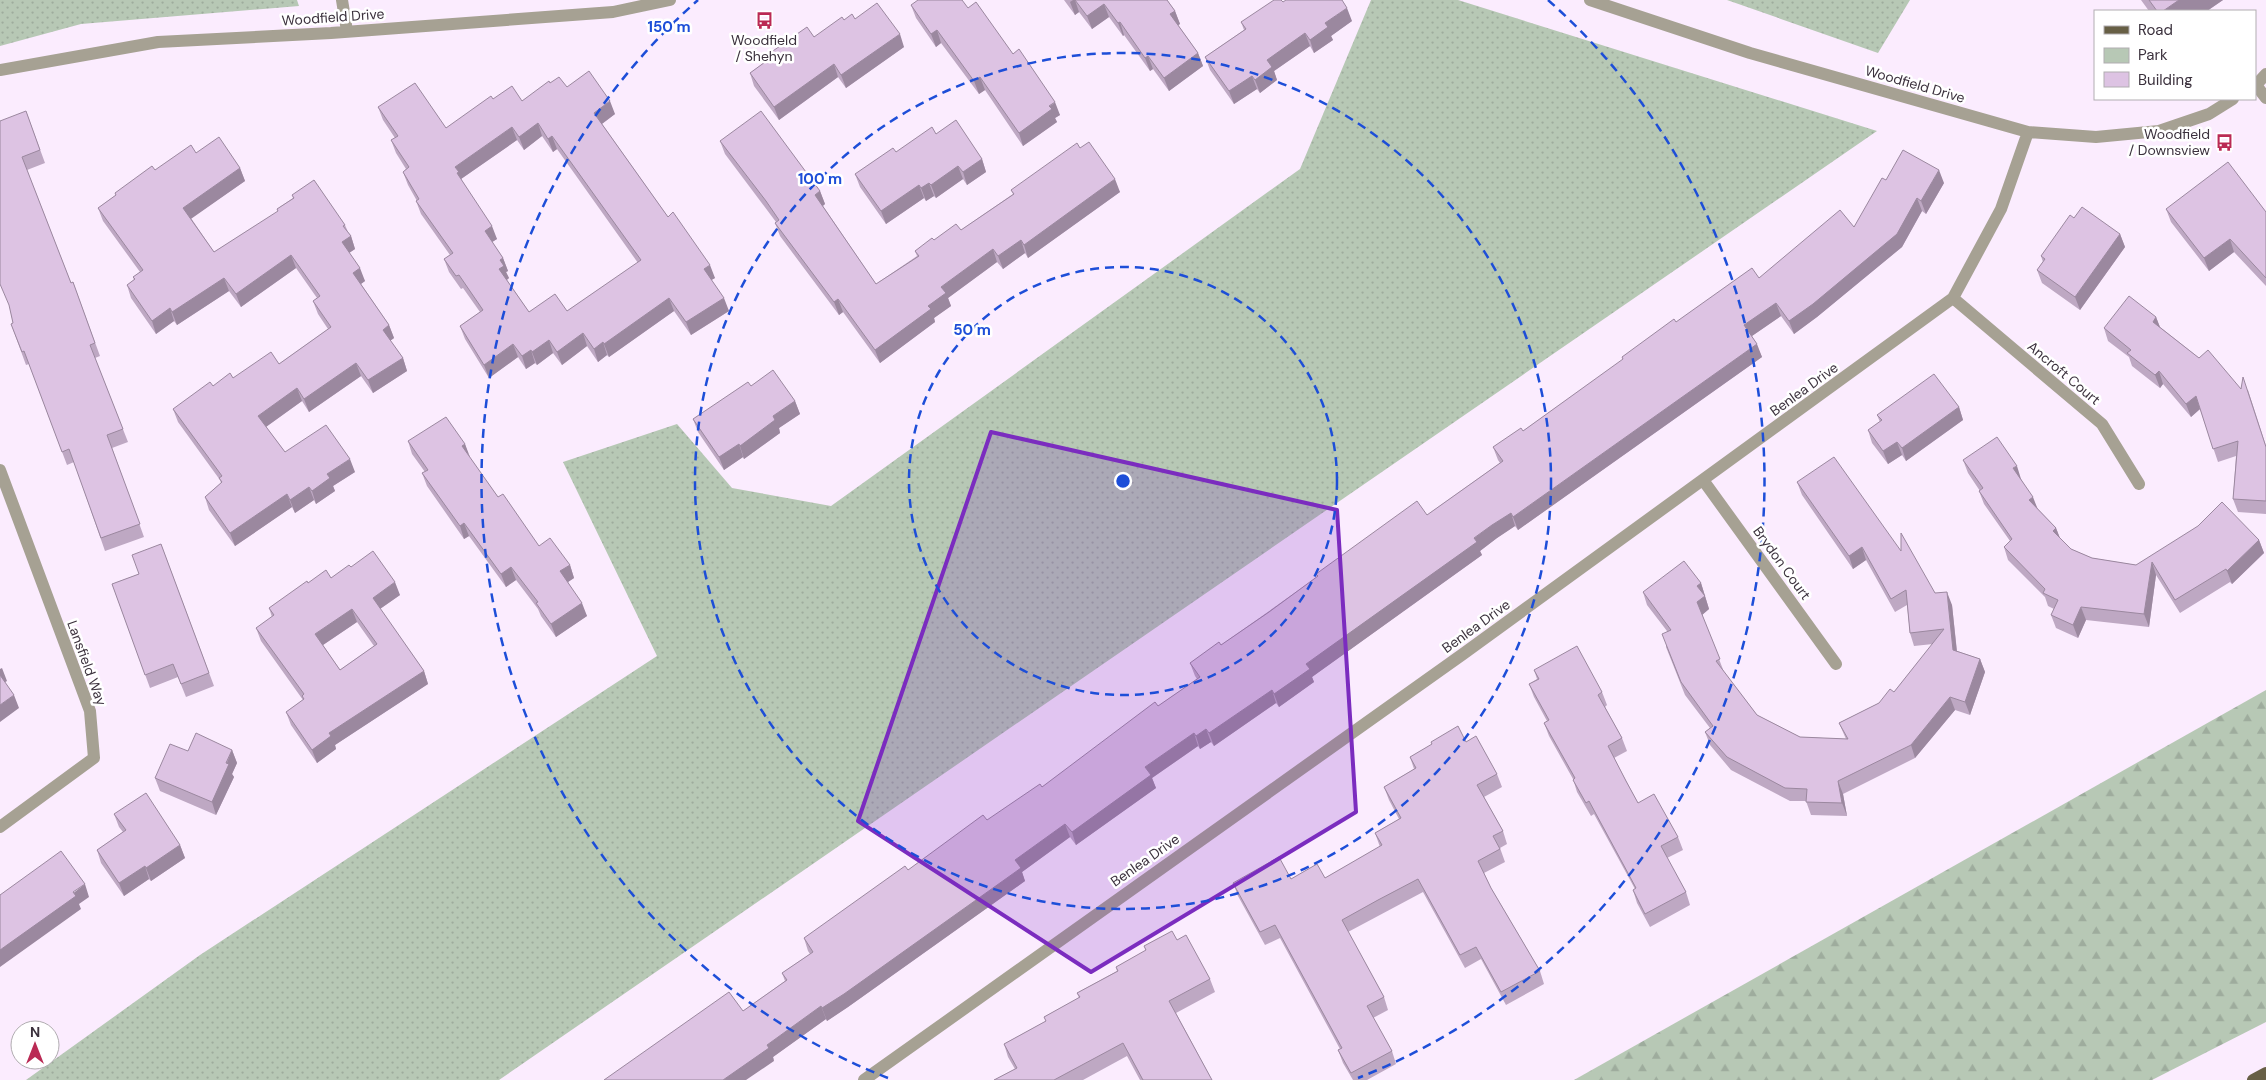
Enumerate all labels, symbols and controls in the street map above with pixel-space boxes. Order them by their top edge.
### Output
street label: Woodfield Drive [281,4,385,30]
bus stop icon: Woodfield / Shehyn [754,10,774,30]
legend [2094,10,2256,100]
text: 150 m [648,17,691,37]
text: Road [2138,20,2173,40]
place label: Woodfield / Shehyn [731,31,797,65]
text: Park [2138,45,2168,65]
street label: Woodfield Drive [1863,61,1967,107]
text: Building [2138,70,2193,90]
place label: Woodfield / Downsview [2129,125,2210,159]
bus stop icon: Woodfield / Downsview [2214,132,2234,152]
text: 100 m [798,169,842,189]
text: 50 m [953,320,991,340]
street label: Ancroft Court [2024,337,2104,409]
street label: Benlea Drive [1766,358,1842,420]
centre of rings [1114,472,1132,490]
street label: Brydon Court [1749,523,1815,603]
street label: Benlea Drive [1438,595,1514,657]
street label: Lansfield Way [63,618,111,708]
street label: Benlea Drive [1107,830,1183,890]
north arrow [10,1020,60,1070]
text: N [30,1023,40,1041]

